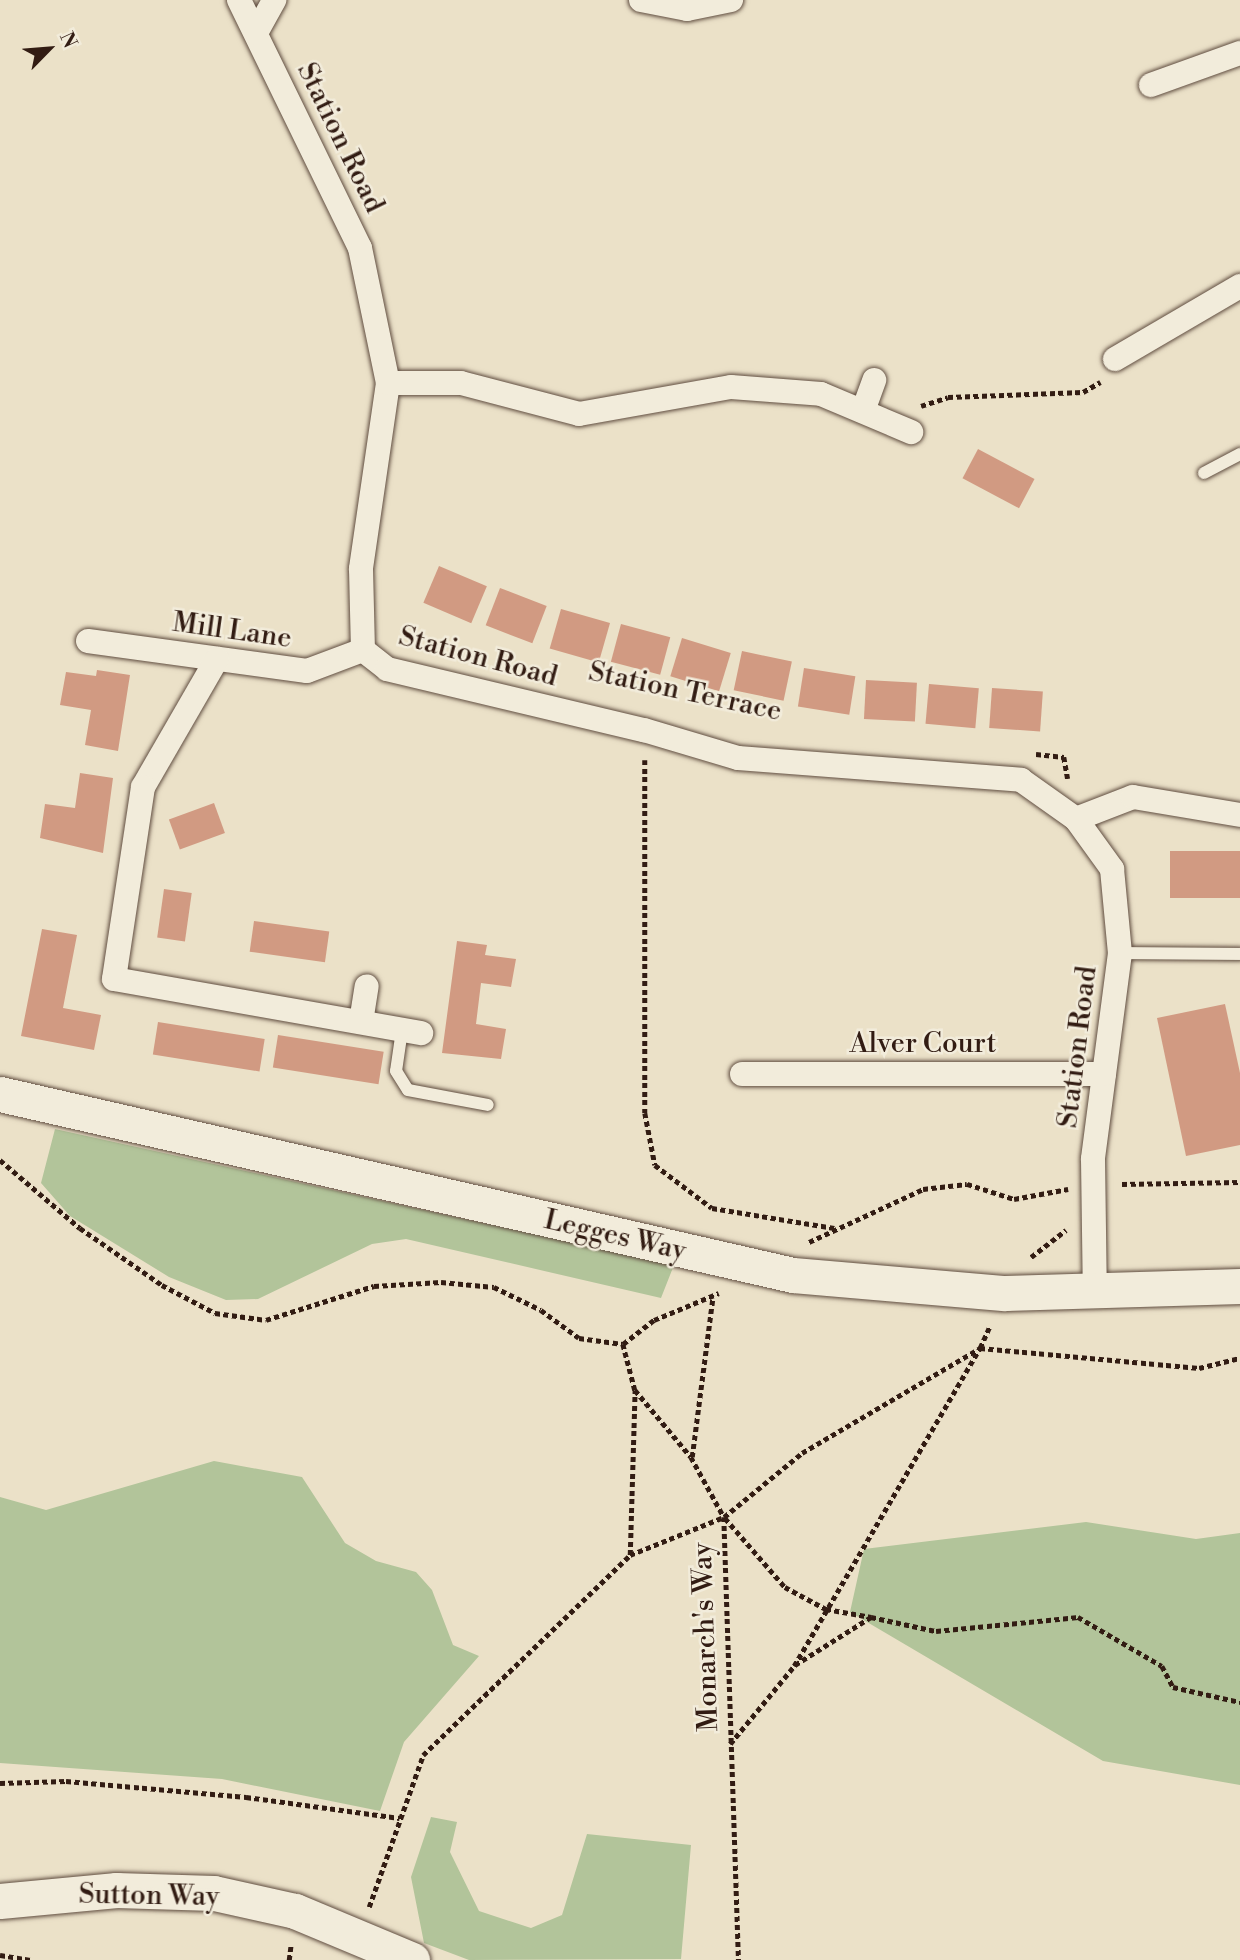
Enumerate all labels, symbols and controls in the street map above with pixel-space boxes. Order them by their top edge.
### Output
north arrow [14,14,84,84]
text: N [54,28,82,52]
street label: Station Road [289,57,391,219]
street label: Mill Lane [170,606,294,656]
street label: Station Road [395,620,561,694]
street label: Station Terrace [585,655,785,729]
street label: Station Road [1051,964,1105,1130]
street label: Alver Court [850,1027,996,1061]
street label: Legges Way [541,1203,689,1269]
street label: Monarch's Way [686,1542,726,1732]
street label: Sutton Way [78,1878,220,1914]

